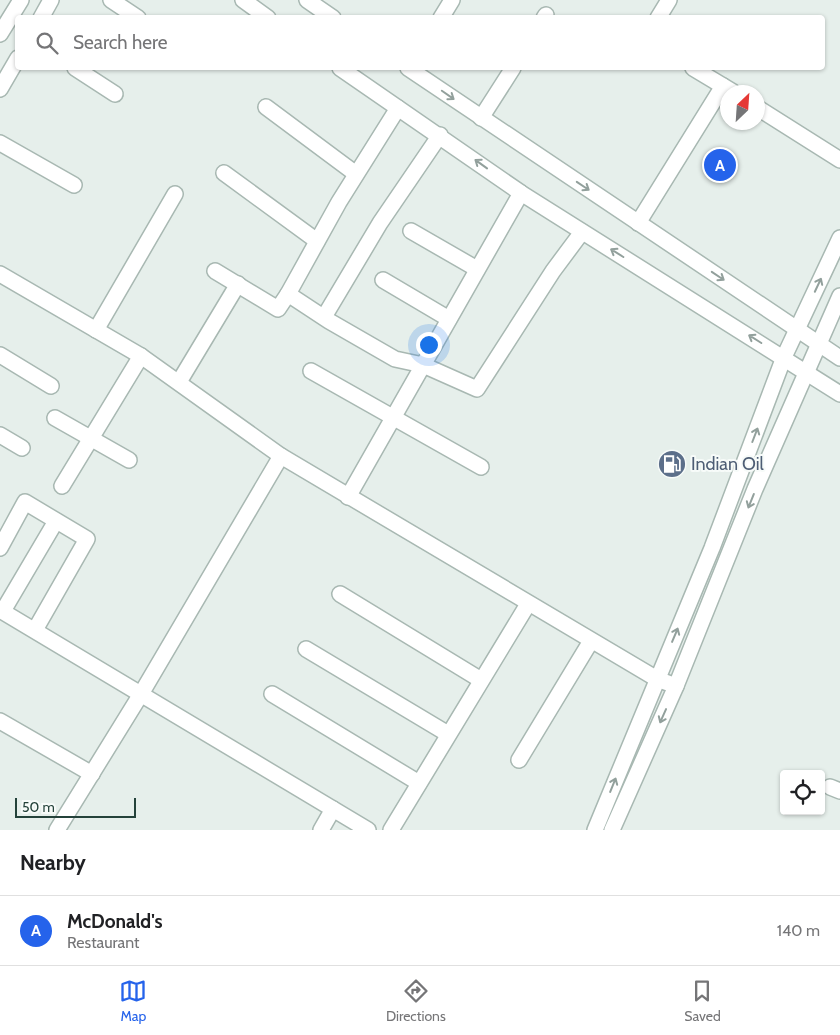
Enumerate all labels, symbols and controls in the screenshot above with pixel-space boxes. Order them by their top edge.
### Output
search box [15,15,825,70]
icon: search [33,29,61,57]
text: Search here [73,31,167,54]
north arrow [720,85,765,130]
one-way arrow [441,90,455,100]
pin: A [704,146,736,184]
one-way arrow [475,159,488,170]
one-way arrow [576,181,590,191]
one-way arrow [610,248,624,258]
one-way arrow [711,271,725,281]
one-way arrow [814,278,823,293]
your location [416,332,442,358]
one-way arrow [749,334,763,344]
one-way arrow [750,428,760,443]
fuel station icon: Indian Oil [657,449,687,479]
place label: Indian Oil [691,453,765,475]
one-way arrow [745,493,755,508]
one-way arrow [671,628,681,643]
one-way arrow [657,708,667,723]
map controls [780,770,825,815]
button: locate [780,770,825,815]
one-way arrow [609,778,618,793]
scale bar [15,795,136,818]
text: 50 m [22,798,55,816]
text: Nearby [20,850,86,875]
text: McDonald's [67,910,163,933]
text: A [31,921,41,940]
text: 140 m [777,921,820,940]
text: Restaurant [67,933,139,952]
tab: Map [119,977,147,1025]
tab: Directions [386,977,446,1025]
tab: Saved [684,977,721,1025]

